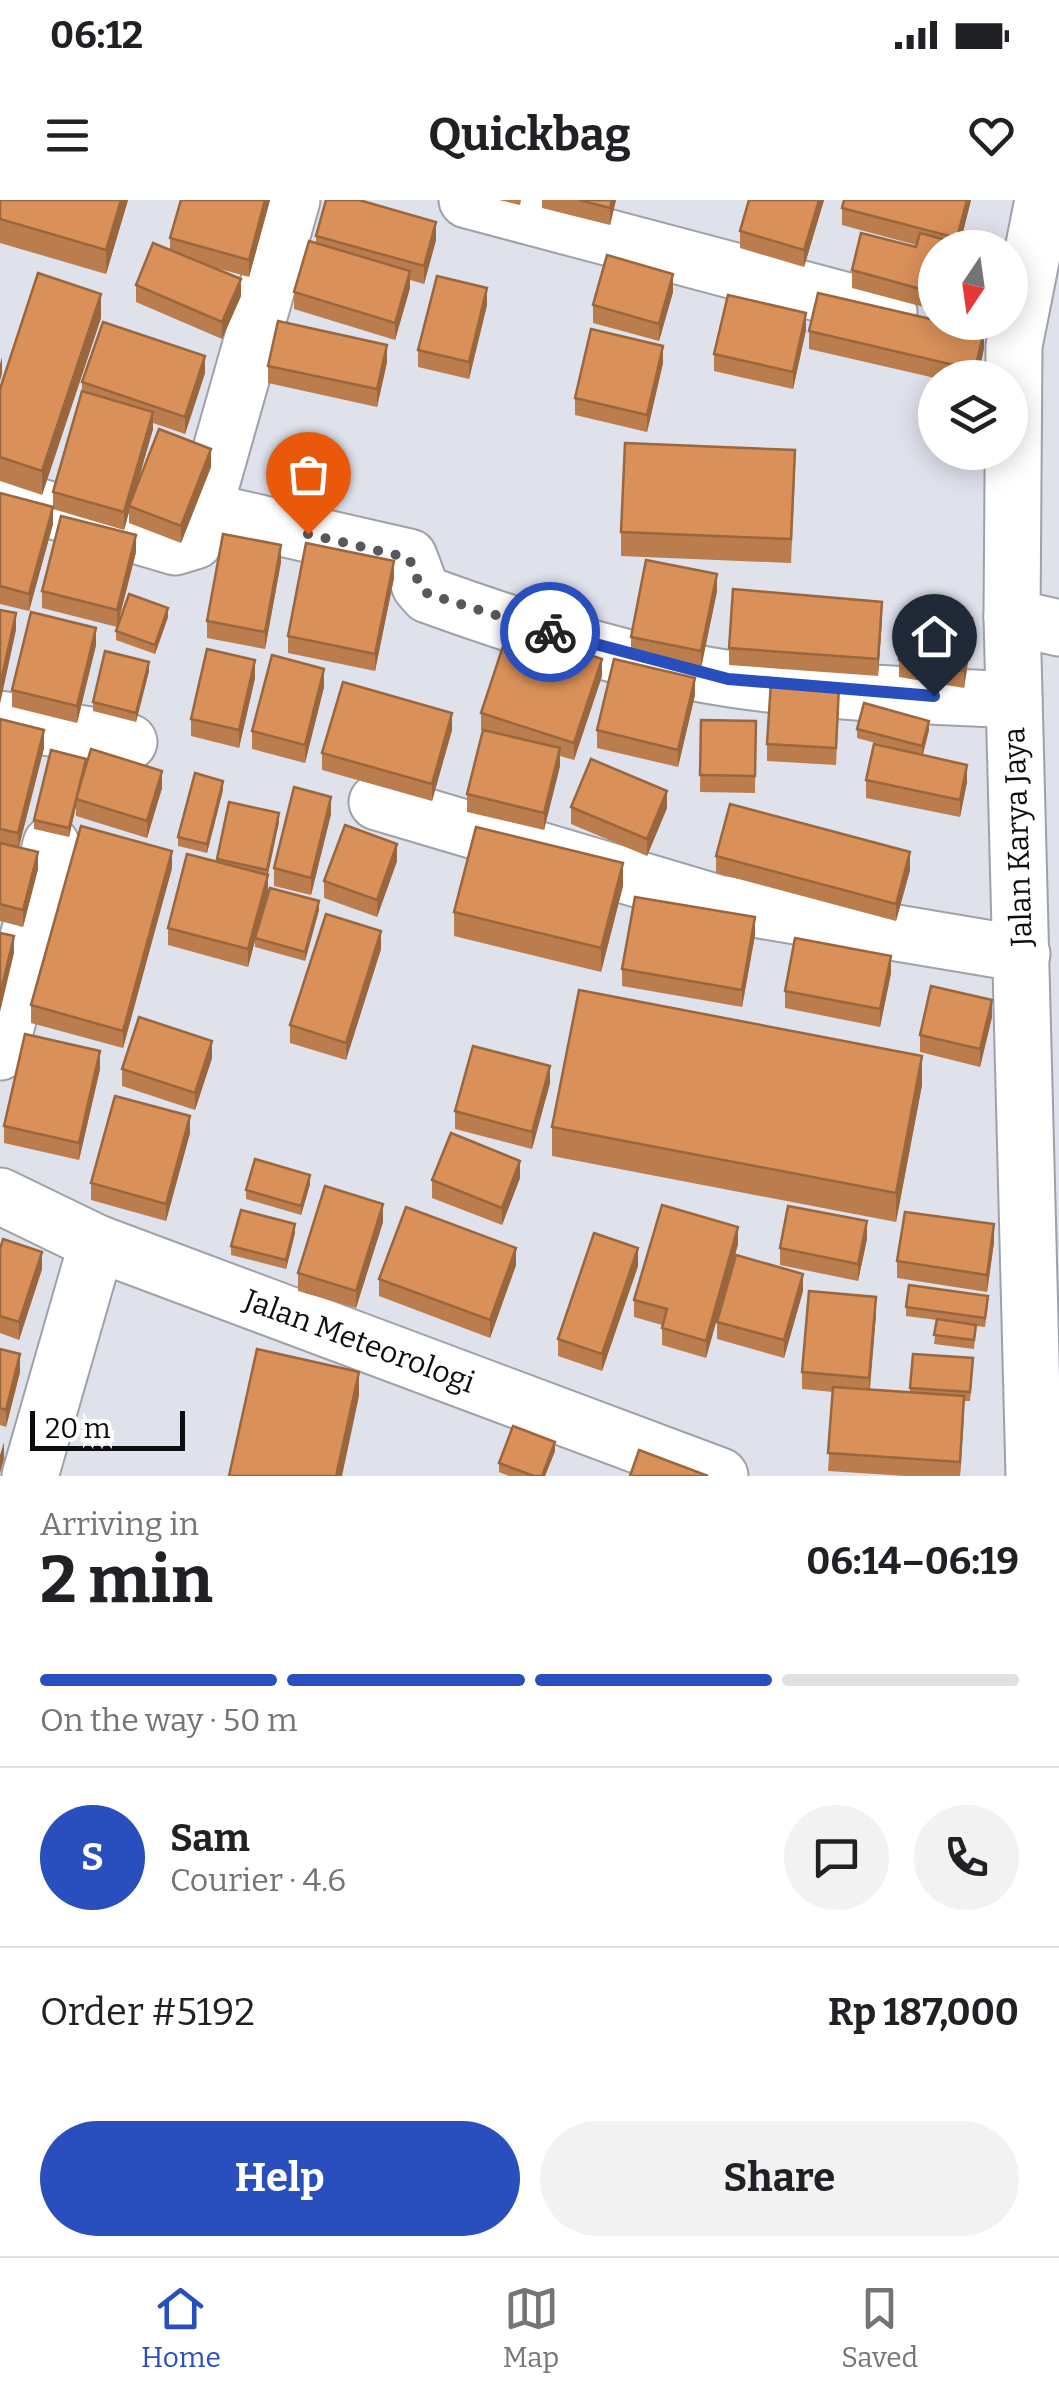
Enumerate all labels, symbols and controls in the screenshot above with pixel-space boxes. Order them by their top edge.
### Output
text: 06:12 [50,12,143,58]
icon: menu [40,108,95,163]
text: Quickbag [428,108,631,162]
icon: heart [964,108,1019,163]
north arrow [918,230,1028,340]
map controls [918,230,1028,470]
button: layers [918,360,1028,470]
pin [266,432,351,535]
icon: bag [281,447,336,502]
courier [500,582,600,682]
pin [892,594,977,697]
icon: bike [523,605,578,660]
icon: home [907,609,962,664]
street label: Jalan Karya Jaya [996,727,1040,948]
street label: Jalan Meteorologi [238,1281,480,1401]
scale bar [30,1406,185,1450]
text: 20 m [45,1412,111,1445]
text: Arriving in [40,1505,199,1543]
text: 06:14–06:19 [806,1538,1019,1584]
text: 2 min [40,1541,213,1619]
text: On the way · 50 m [40,1701,298,1739]
button: chat [784,1805,889,1910]
button: phone [914,1805,1019,1910]
text: Sam [170,1815,250,1861]
text: S [81,1834,104,1880]
text: Courier · 4.6 [170,1861,346,1899]
text: Order #5192 [40,1989,255,2035]
text: Rp 187,000 [828,1989,1019,2035]
button: Help [40,2121,520,2236]
button: Share [540,2121,1019,2236]
tab: Home [141,2281,221,2374]
tab: Map [503,2281,559,2374]
tab: Saved [841,2281,918,2374]

